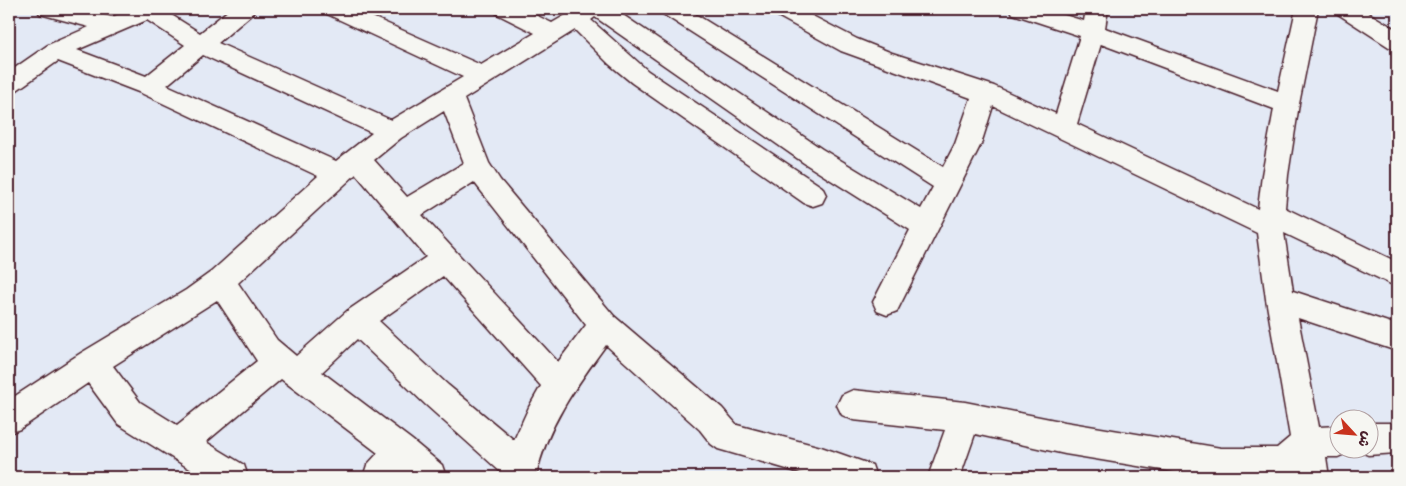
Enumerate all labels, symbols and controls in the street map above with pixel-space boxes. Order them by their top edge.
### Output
north arrow [1328,408,1378,458]
text: ش [1354,429,1376,450]

